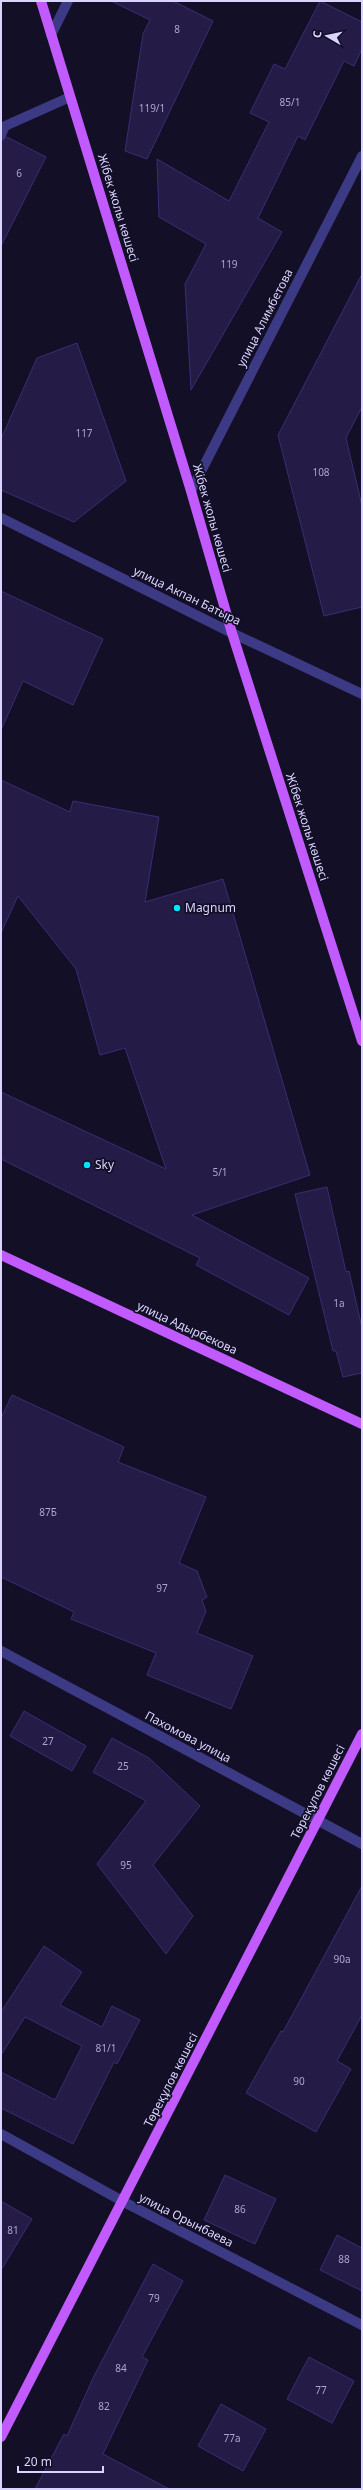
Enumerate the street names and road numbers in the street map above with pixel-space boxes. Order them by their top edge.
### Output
street label: Жібек жолы көшесі [94,152,143,264]
street label: улица Алимбетова [232,266,297,370]
street label: Жібек жолы көшесі [189,462,236,574]
street label: улица Акпан Батыра [130,562,244,629]
street label: Жібек жолы көшесі [282,771,333,883]
street label: улица Адырбекова [134,1297,240,1358]
street label: Пахомова улица [142,1707,234,1766]
street label: Төреқұлов көшесі [286,1742,349,1842]
street label: Төреқұлов көшесі [139,2030,202,2130]
street label: улица Орынбаева [136,2188,236,2251]

